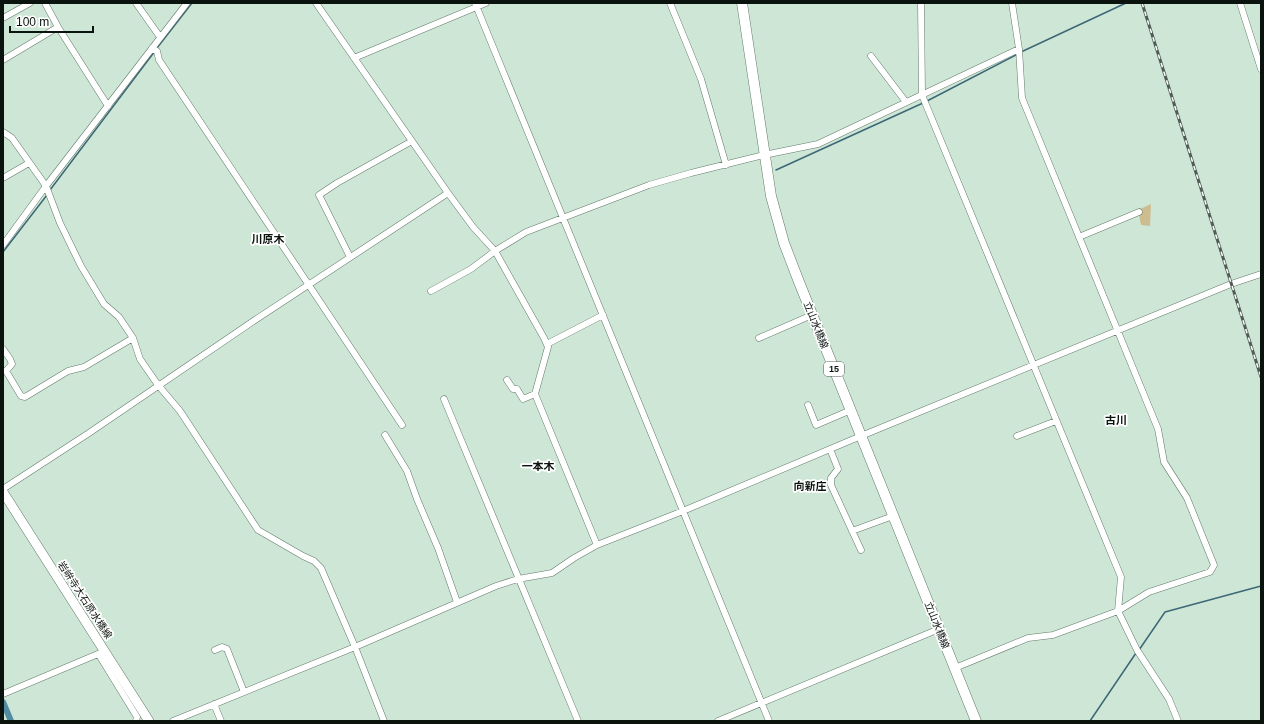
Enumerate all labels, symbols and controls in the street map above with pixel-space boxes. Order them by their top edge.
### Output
scale bar [10,8,93,34]
text: 100 m [16,15,49,29]
district label: 川原木 [252,233,285,245]
street label: 立山水橋線 [802,300,830,350]
road number: 15 [824,362,844,376]
district label: 古川 [1105,414,1127,426]
district label: 一本木 [522,460,555,472]
district label: 向新庄 [794,480,827,492]
street label: 岩峅寺大石原水橋線 [56,559,114,641]
street label: 立山水橋線 [923,600,951,650]

